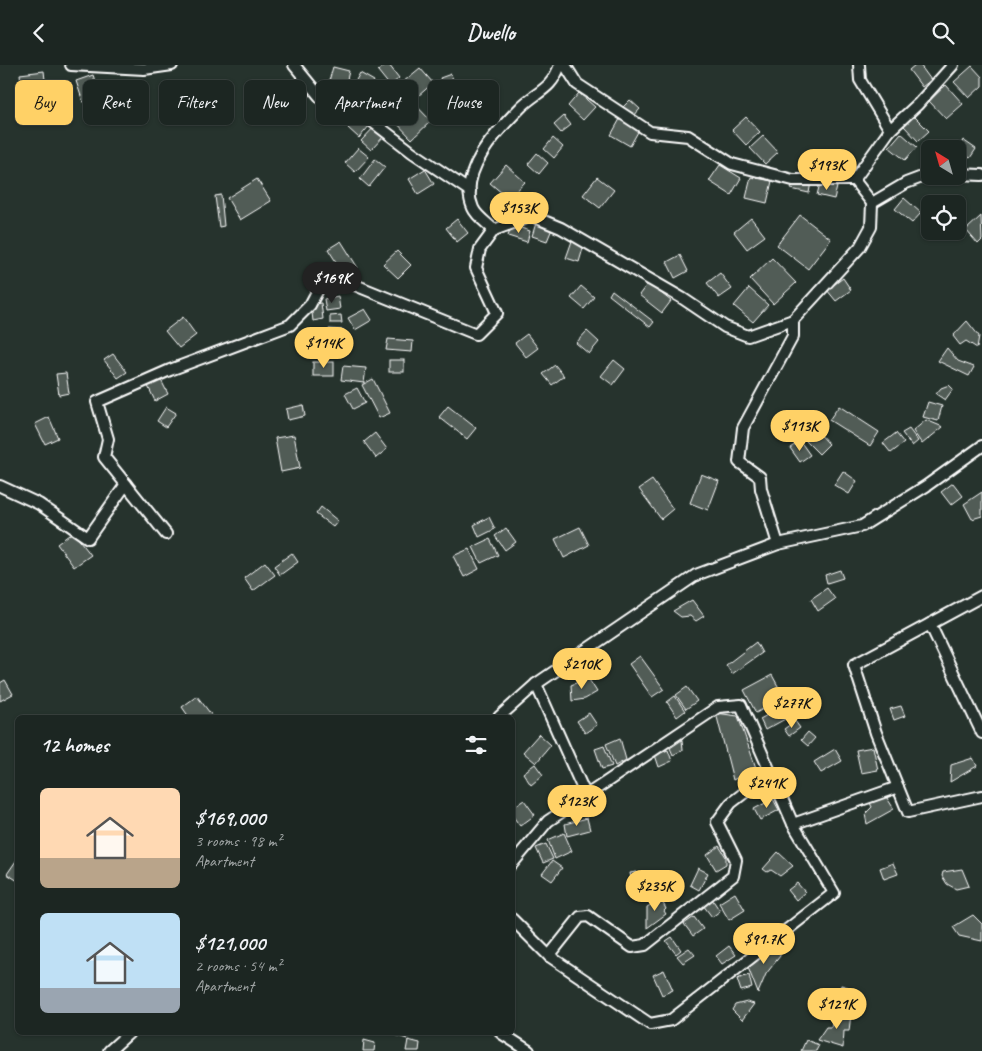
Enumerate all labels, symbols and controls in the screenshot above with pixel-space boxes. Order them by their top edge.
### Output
icon: back [25,19,53,47]
text: Dwello [467,19,515,47]
icon: search [929,19,957,47]
chip: Buy [15,80,73,125]
chip: Rent [83,80,149,125]
chip: Filters [159,80,234,125]
chip: New [244,80,306,125]
chip: Apartment [316,80,418,125]
chip: House [428,80,499,125]
north arrow [921,140,966,185]
map controls [921,140,966,240]
pin: $193K [792,149,862,191]
text: $193K [809,155,845,175]
pin: $153K [484,191,554,234]
button: locate [921,195,966,240]
text: $153K [501,198,537,218]
pin: $169K [297,261,367,304]
text: $169K [313,268,351,288]
pin: $114K [289,327,359,369]
text: $114K [306,333,342,353]
pin: $113K [765,409,835,452]
text: $113K [782,416,818,436]
pin: $210K [547,647,617,690]
text: $210K [564,654,600,674]
pin: $277K [757,687,827,729]
text: $277K [774,693,810,713]
icon: filters [462,731,490,759]
text: 12 homes [40,732,109,758]
pin: $241K [732,767,802,809]
text: $241K [749,773,785,793]
pin: $123K [542,785,612,827]
text: $123K [559,791,595,811]
text: $169,000 [195,805,266,831]
icon: home [80,808,140,868]
text: 3 rooms · 98 m² [195,831,281,851]
text: Apartment [195,851,254,871]
pin: $235K [620,869,690,912]
text: $235K [637,876,673,896]
pin: $91.7K [723,923,805,965]
text: $91.7K [744,929,784,949]
text: $121,000 [195,930,265,956]
icon: home [80,933,140,993]
text: 2 rooms · 54 m² [195,956,281,976]
text: Apartment [195,976,254,996]
pin: $121K [802,987,872,1030]
text: $121K [819,994,855,1014]

